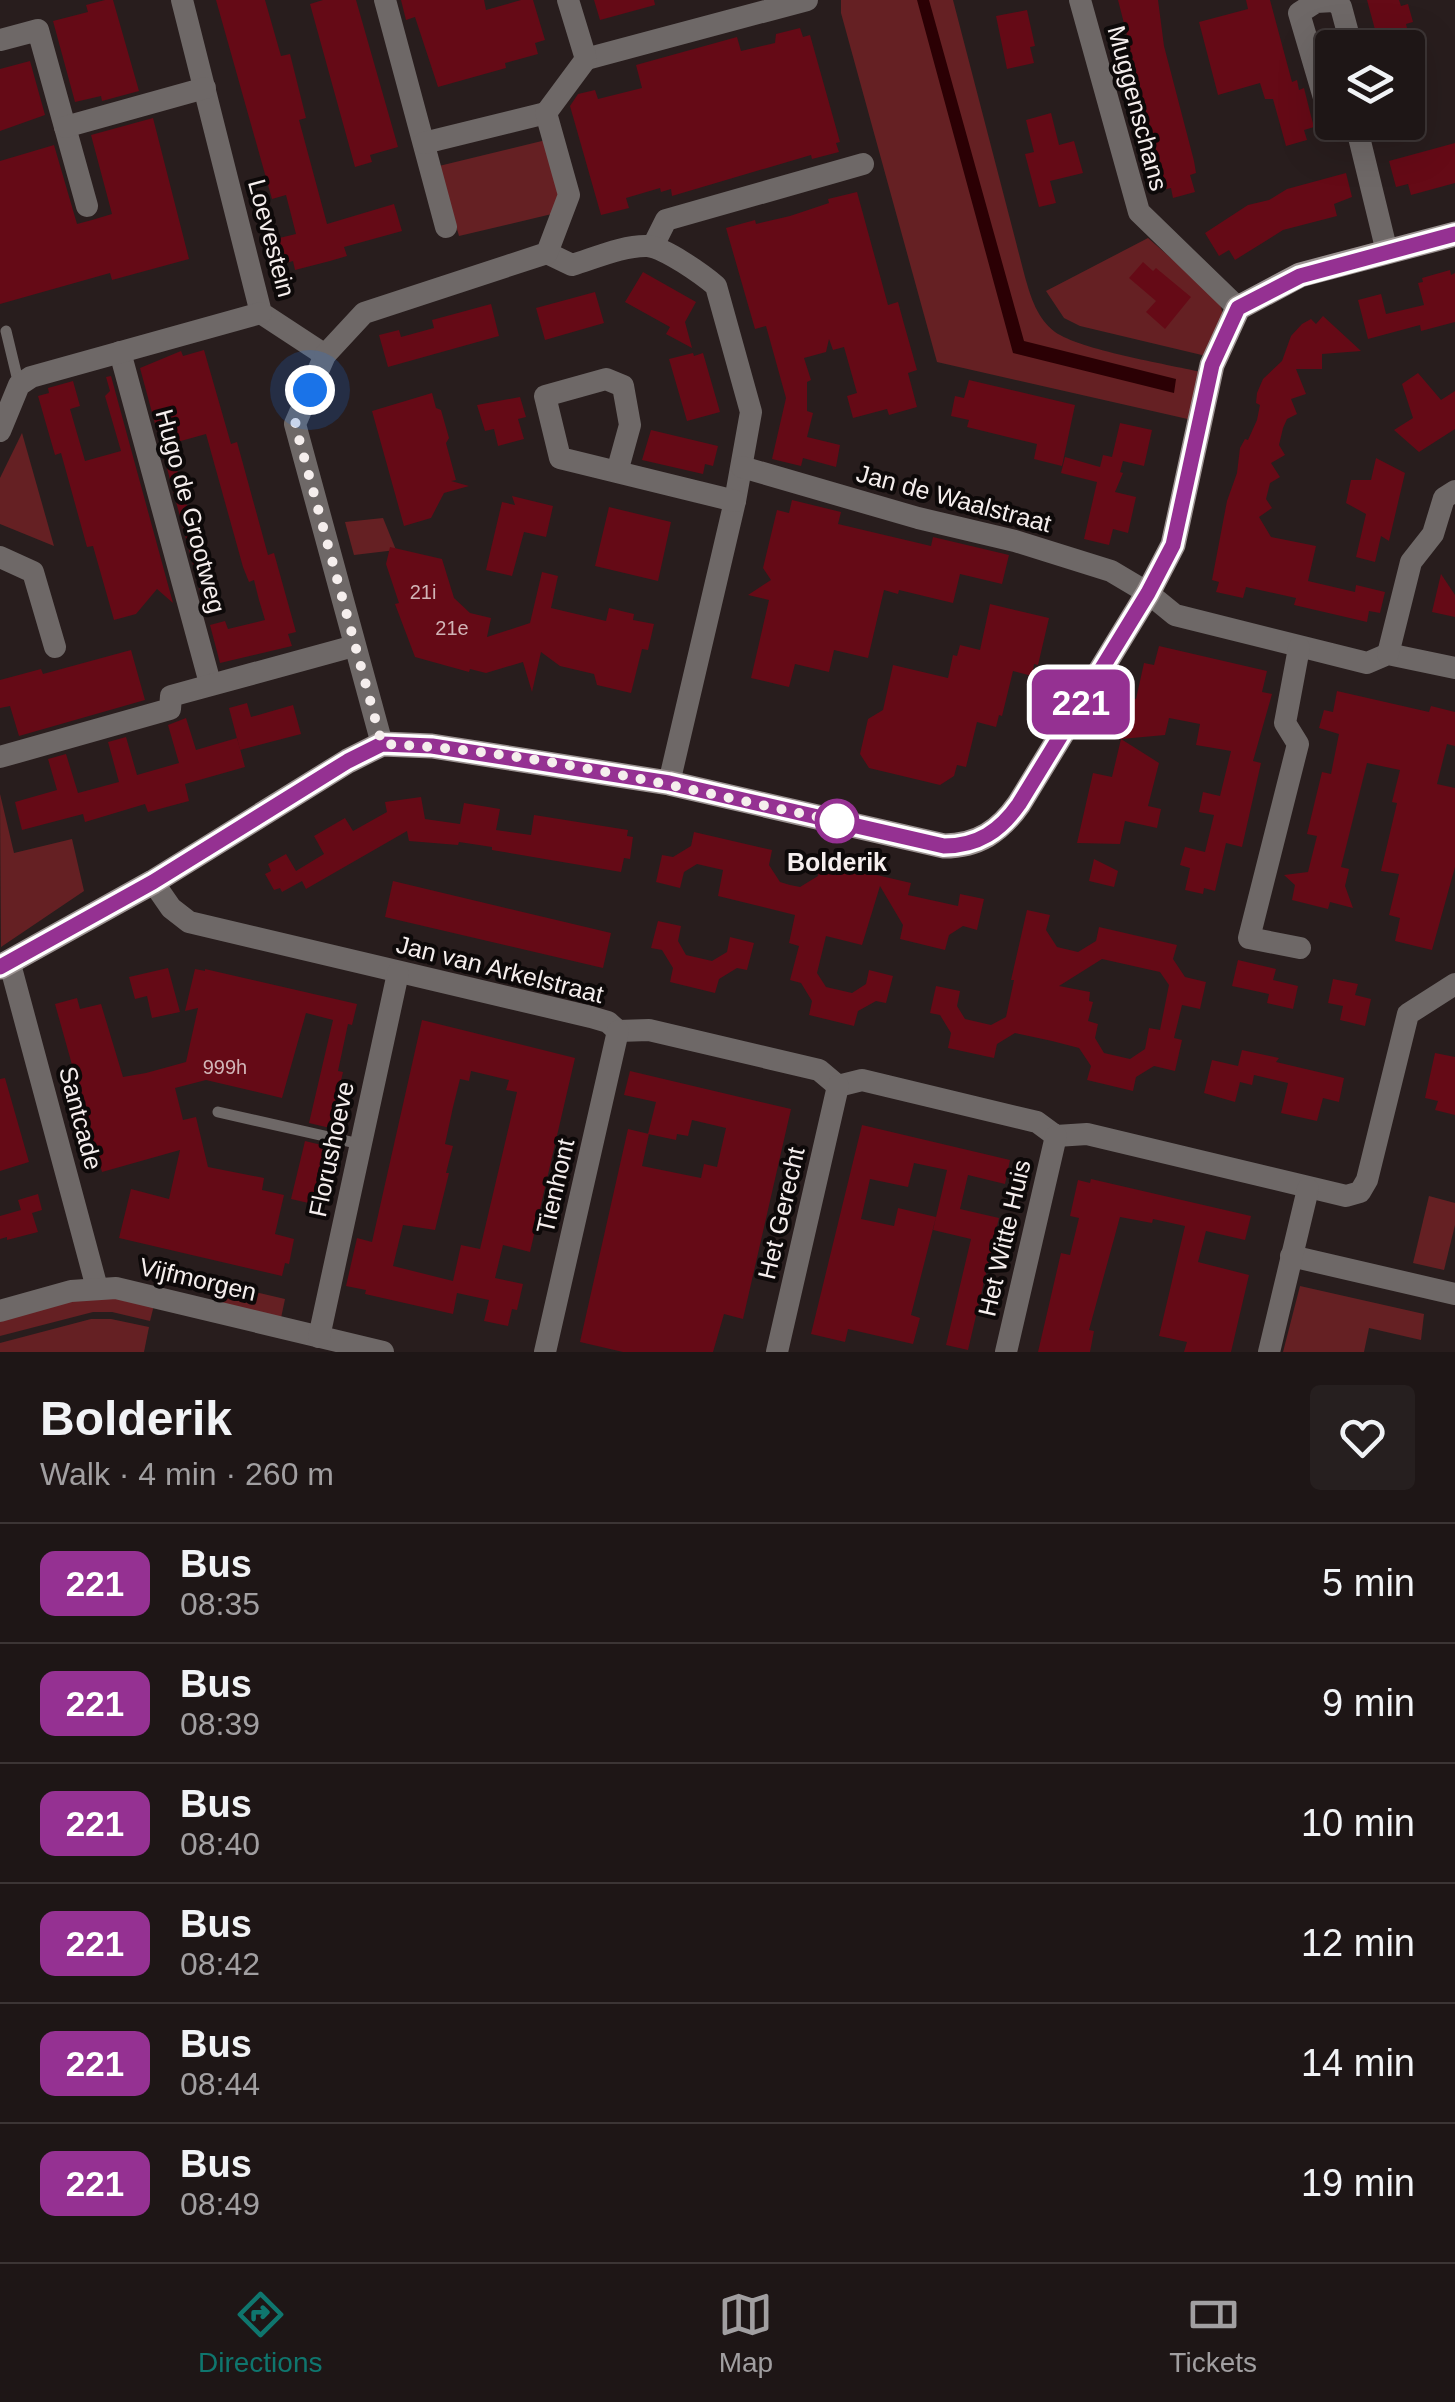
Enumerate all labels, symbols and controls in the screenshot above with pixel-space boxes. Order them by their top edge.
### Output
street label: Muggenschans [1103,22,1173,194]
map controls [1315,30,1425,140]
button: layers [1315,30,1425,140]
street label: Loevestein [243,176,301,300]
your location [285,365,335,415]
street label: Hugo de Grootweg [150,406,232,616]
street label: Jan de Waalstraat [854,459,1055,537]
house number: 21i [410,581,436,603]
house number: 21e [435,617,469,639]
line badge: 221 [1024,670,1138,734]
text: 221 [1052,683,1110,722]
marker: Bolderik [816,800,858,842]
place label: Bolderik [787,848,887,876]
street label: Jan van Arkelstraat [393,930,607,1008]
house number: 999h [203,1056,247,1078]
street label: Santcade [54,1063,108,1173]
street label: Florushoeve [303,1079,359,1219]
street label: Tienhont [531,1136,579,1236]
street label: Het Gerecht [752,1144,810,1282]
street label: Het Witte Huis [972,1157,1036,1319]
street label: Vijfmorgen [137,1252,259,1306]
button: heart [1310,1385,1415,1490]
text: Bolderik [40,1392,232,1445]
text: Walk · 4 min · 260 m [40,1456,334,1492]
text: Bus [180,1543,252,1585]
text: 5 min [1322,1562,1415,1604]
text: 221 [66,1564,124,1603]
text: 08:35 [180,1586,260,1622]
text: Bus [180,1663,252,1705]
text: 9 min [1322,1682,1415,1724]
text: 221 [66,1684,124,1723]
text: 08:39 [180,1706,260,1742]
text: Bus [180,1783,252,1825]
text: 10 min [1301,1802,1415,1844]
text: 221 [66,1804,124,1843]
text: 08:40 [180,1826,260,1862]
text: Bus [180,1903,252,1945]
text: 12 min [1301,1922,1415,1964]
text: 221 [66,1924,124,1963]
text: 08:42 [180,1946,260,1982]
text: Bus [180,2023,252,2065]
text: 14 min [1301,2042,1415,2084]
text: 221 [66,2044,124,2083]
text: 08:44 [180,2066,260,2102]
text: Bus [180,2143,252,2185]
text: 19 min [1301,2162,1415,2204]
text: 221 [66,2164,124,2203]
text: 08:49 [180,2186,260,2222]
tab: Directions [198,2287,322,2379]
tab: Map [718,2287,773,2379]
tab: Tickets [1169,2287,1257,2379]

